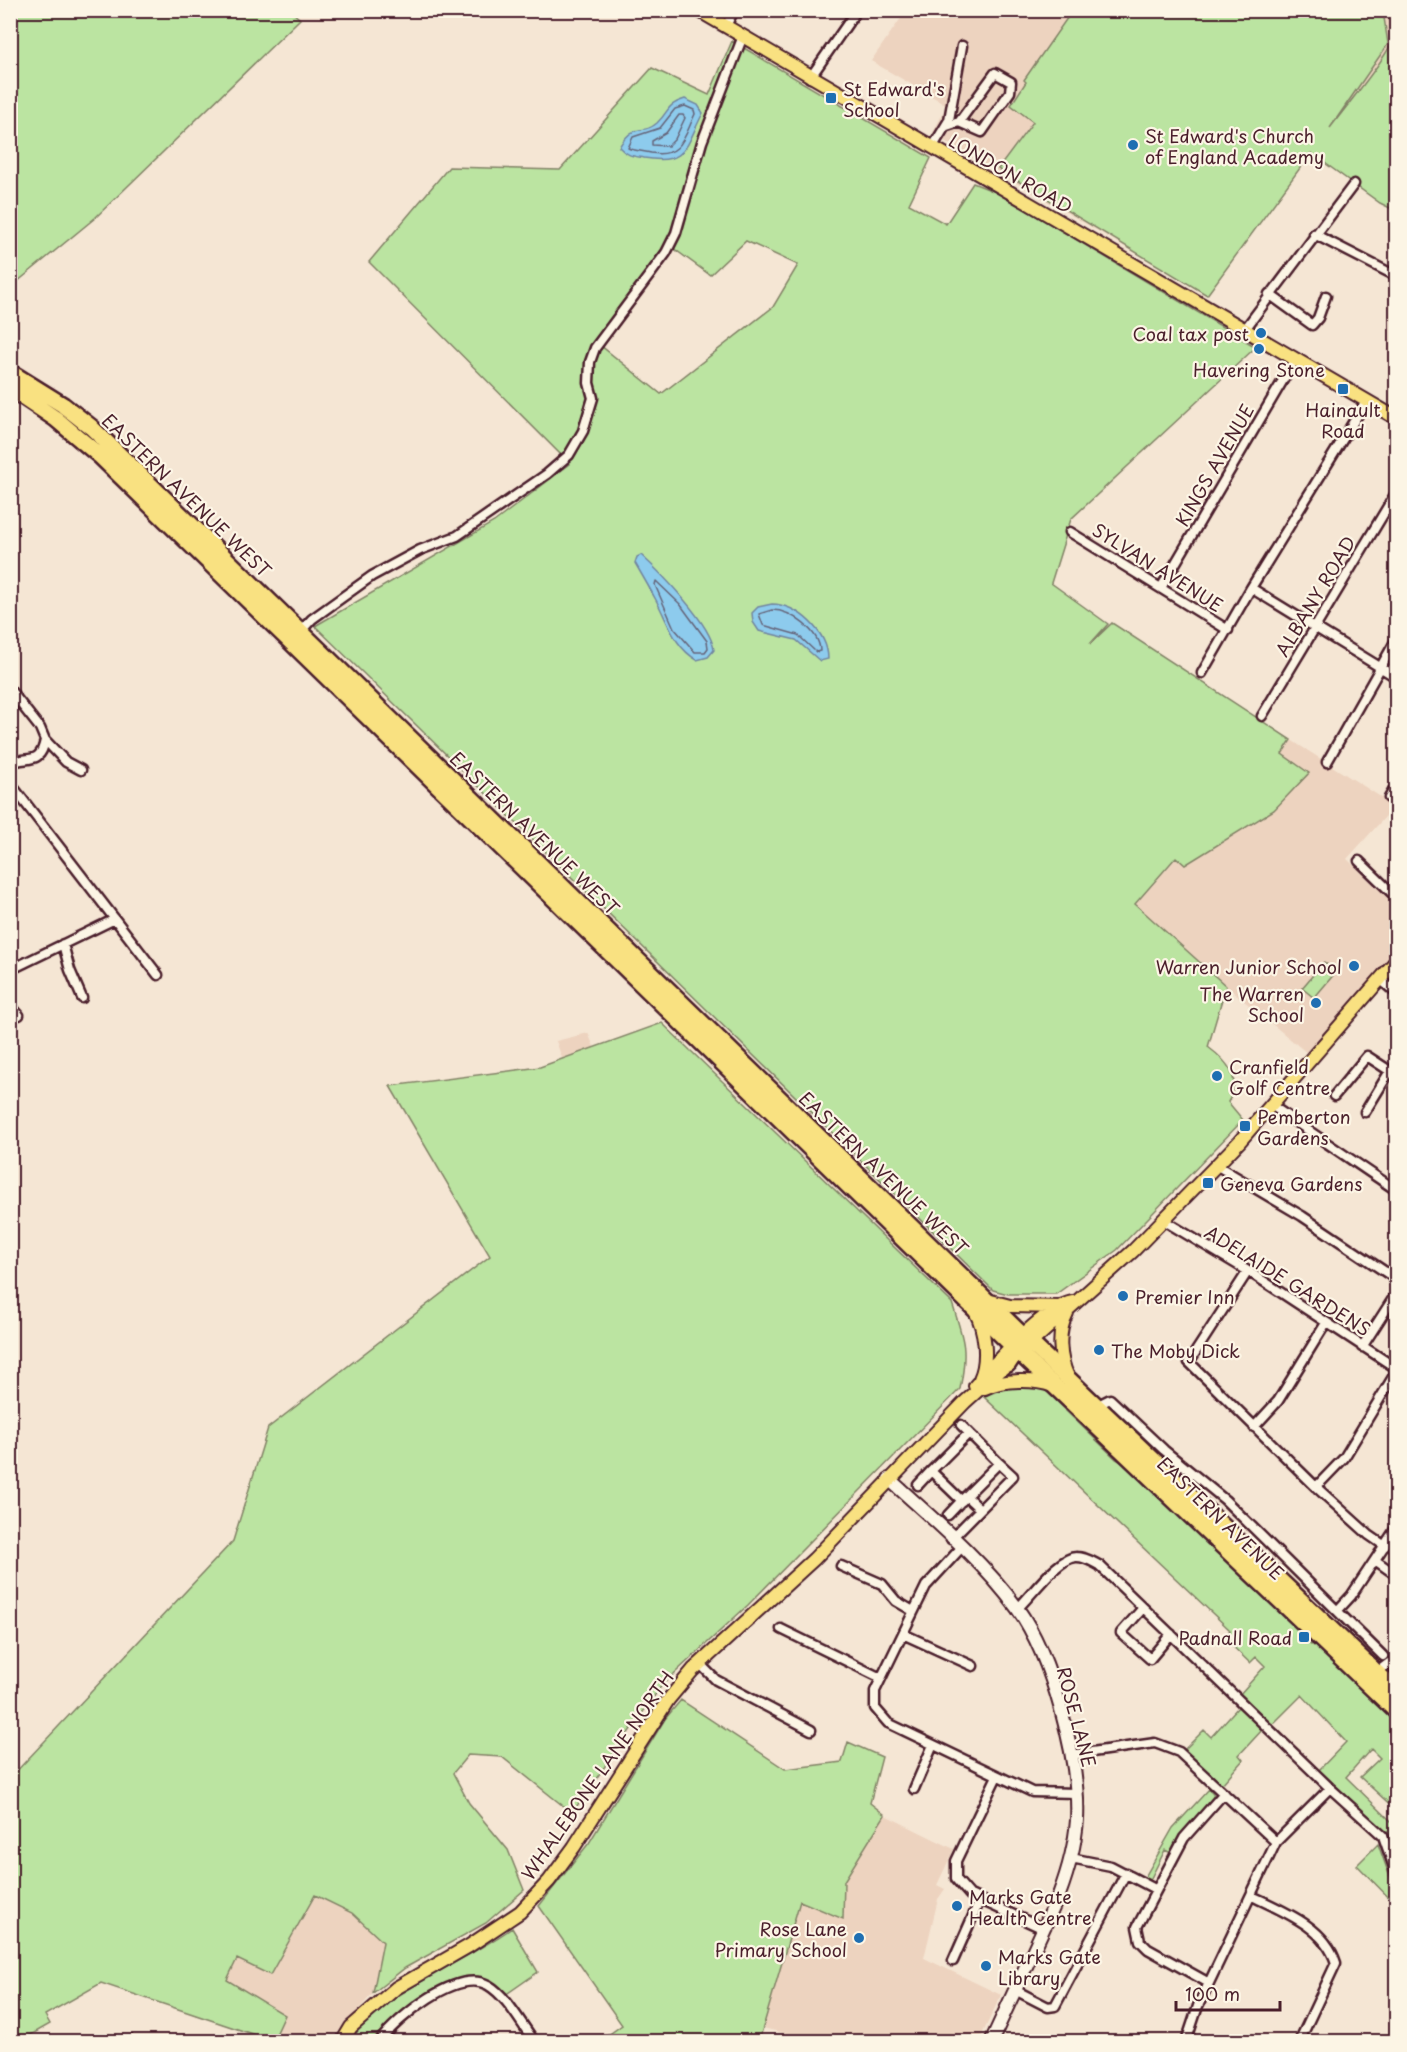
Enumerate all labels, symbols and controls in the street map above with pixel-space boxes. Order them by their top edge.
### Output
place label: St Edward's School [843,75,945,123]
marker: St Edward's School [824,91,838,105]
place label: St Edward's Church of England Academy [1145,122,1324,170]
street label: LONDON ROAD [944,127,1078,219]
marker: St Edward's Church of England Academy [1126,138,1140,152]
place label: Coal tax post [1133,320,1249,347]
marker: Coal tax post [1254,326,1268,340]
marker: Havering Stone [1252,342,1266,356]
place label: Havering Stone [1193,356,1325,383]
marker: Hainault Road [1336,382,1350,396]
place label: Hainault Road [1305,396,1381,444]
street label: KINGS AVENUE [1168,399,1260,531]
street label: EASTERN AVENUE WEST [96,407,278,584]
street label: SYLVAN AVENUE [1088,516,1228,618]
street label: ALBANY ROAD [1268,531,1362,661]
street label: EASTERN AVENUE WEST [444,745,626,922]
place label: Warren Junior School [1156,953,1342,980]
marker: Warren Junior School [1347,959,1361,973]
place label: The Warren School [1200,980,1304,1028]
marker: The Warren School [1309,996,1323,1010]
place label: Cranfield Golf Centre [1229,1053,1330,1101]
marker: Cranfield Golf Centre [1210,1069,1224,1083]
street label: EASTERN AVENUE WEST [793,1085,975,1262]
place label: Pemberton Gardens [1257,1103,1351,1151]
marker: Pemberton Gardens [1238,1119,1252,1133]
place label: Geneva Gardens [1220,1170,1362,1197]
marker: Geneva Gardens [1201,1176,1215,1190]
street label: ADELAIDE GARDENS [1200,1218,1376,1342]
place label: Premier Inn [1135,1283,1235,1310]
marker: Premier Inn [1116,1289,1130,1303]
place label: The Moby Dick [1111,1337,1240,1364]
marker: The Moby Dick [1092,1343,1106,1357]
street label: EASTERN AVENUE [1151,1450,1291,1586]
place label: Padnall Road [1179,1624,1292,1651]
marker: Padnall Road [1297,1630,1311,1644]
street label: ROSE LANE [1051,1664,1103,1770]
street label: WHALEBONE LANE NORTH [514,1665,680,1885]
place label: Marks Gate Health Centre [969,1883,1092,1931]
marker: Marks Gate Health Centre [950,1899,964,1913]
place label: Rose Lane Primary School [715,1915,847,1963]
marker: Rose Lane Primary School [852,1931,866,1945]
place label: Marks Gate Library [998,1943,1101,1991]
marker: Marks Gate Library [979,1959,993,1973]
scale bar [1176,1974,1280,2012]
text: 100 m [1185,1980,1240,2007]

